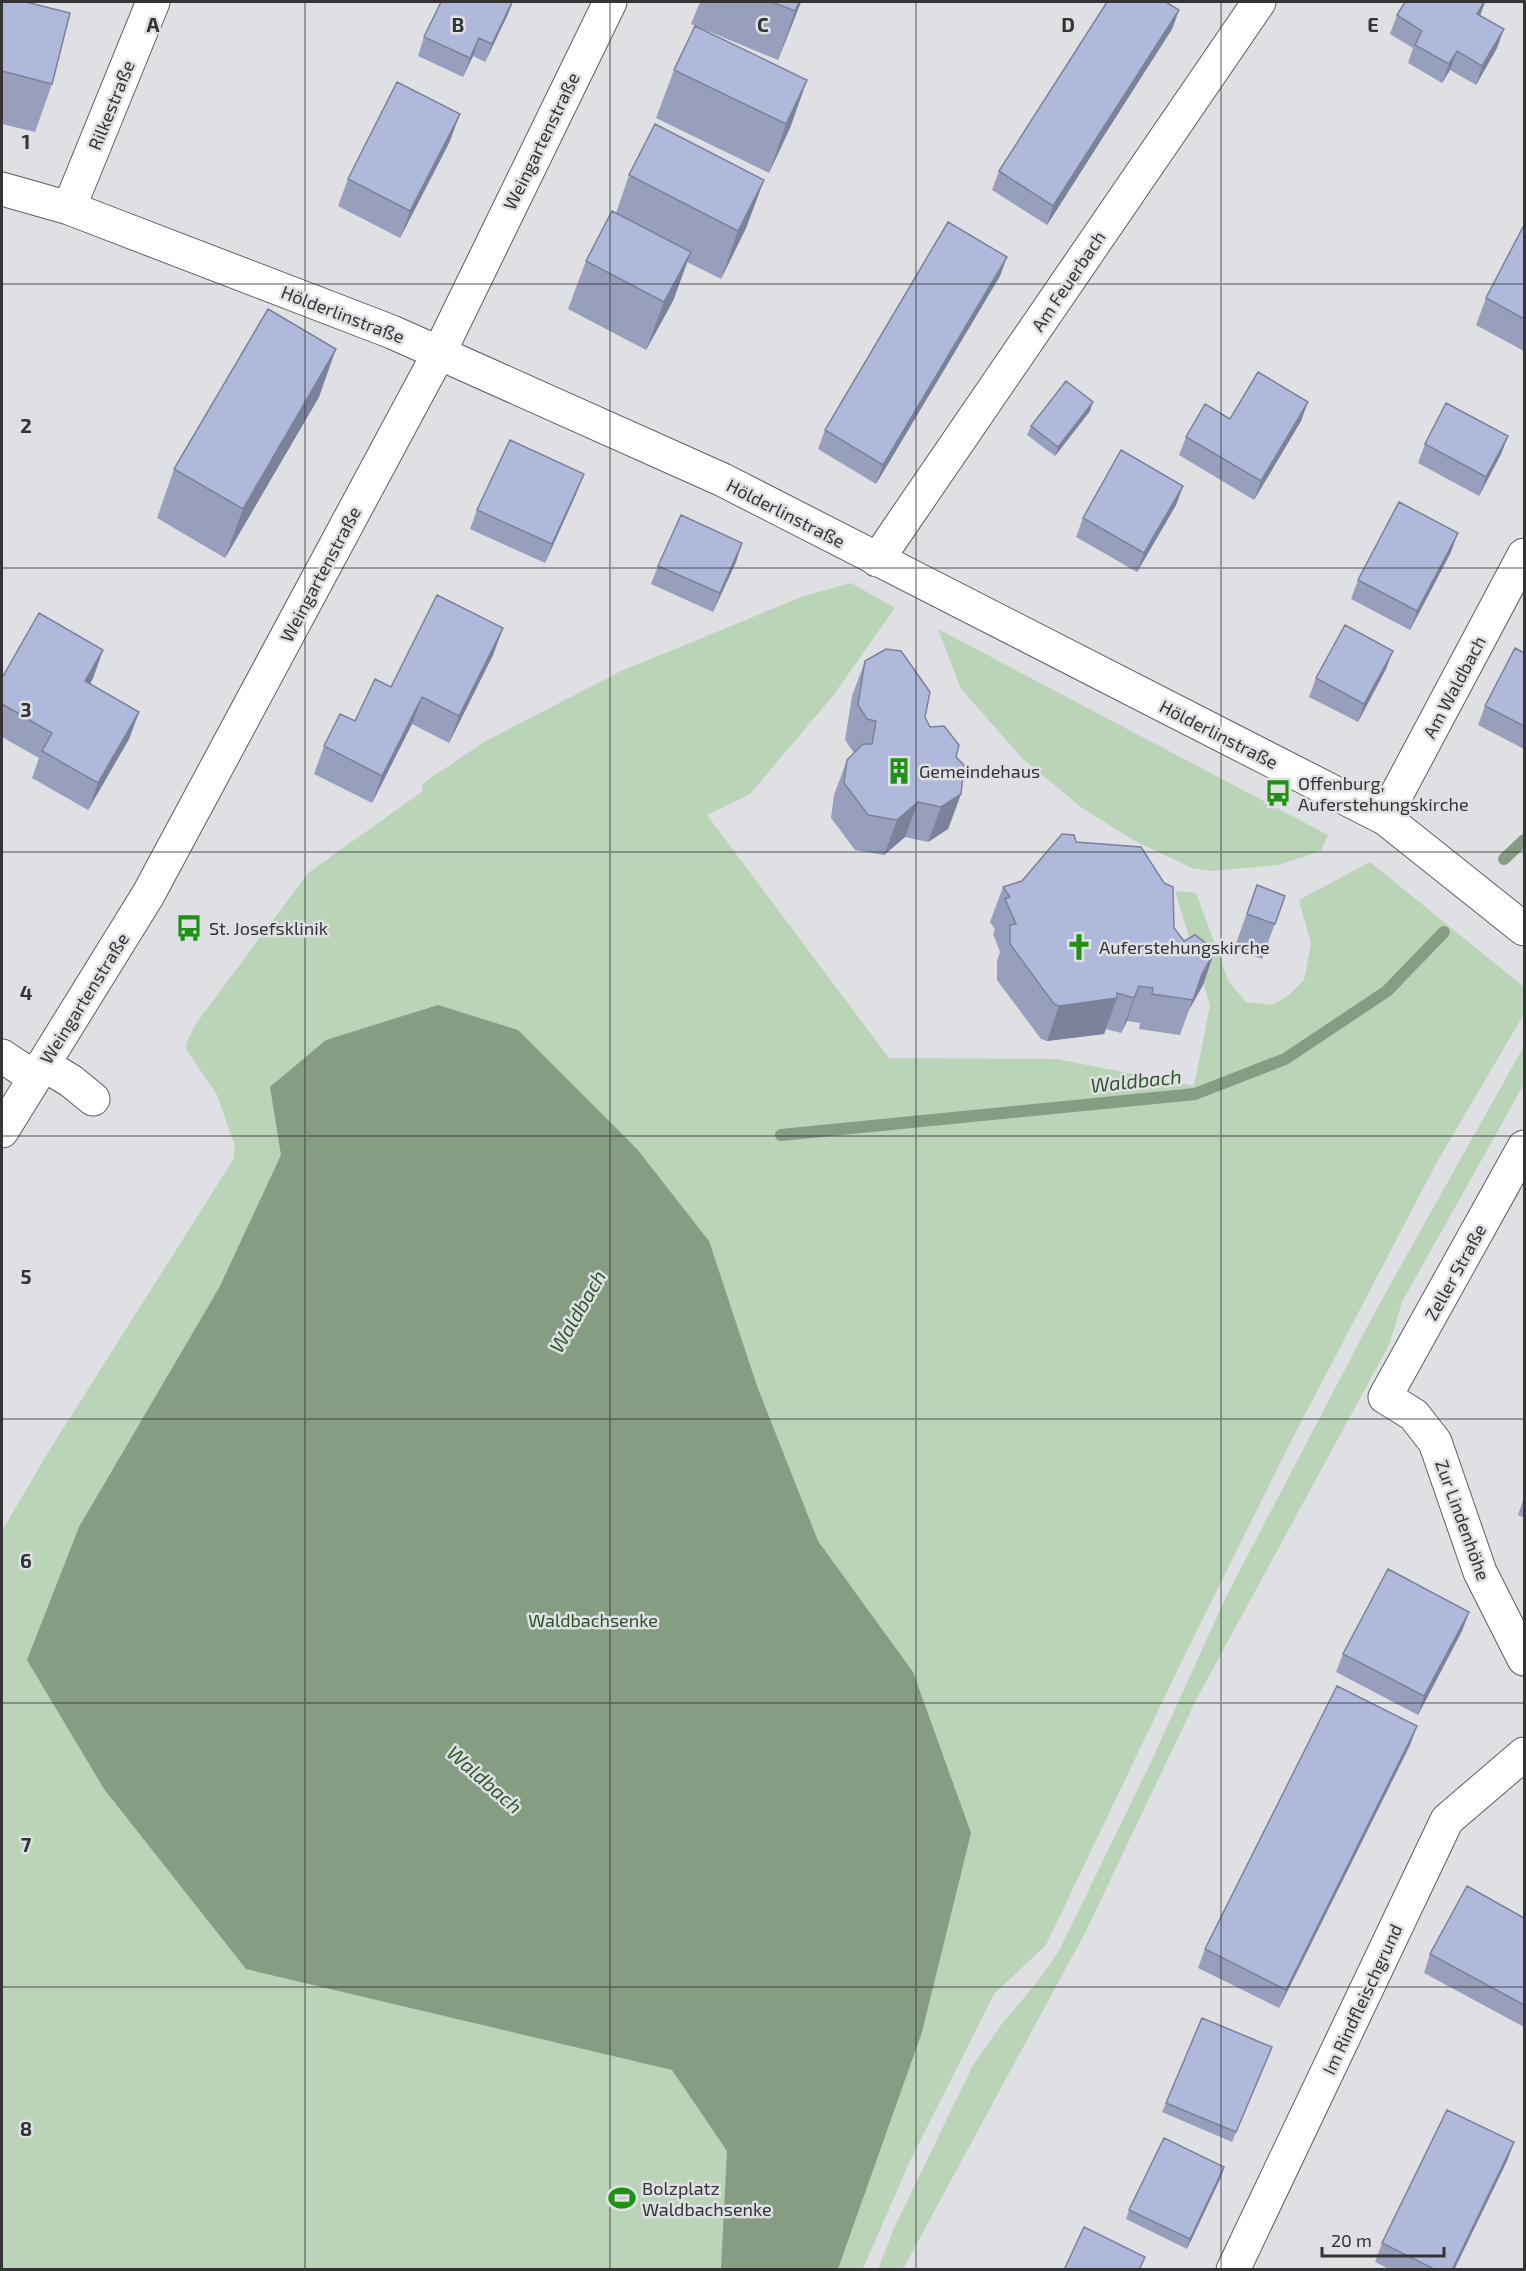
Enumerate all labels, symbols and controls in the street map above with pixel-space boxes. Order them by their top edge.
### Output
text: A [146,12,160,36]
text: B [452,12,464,36]
text: C [757,12,769,36]
text: D [1061,12,1075,36]
text: E [1367,12,1379,36]
street label: Rilkestraße [83,57,139,153]
street label: Weingartenstraße [498,69,584,213]
text: 1 [22,129,30,153]
street label: Am Feuerbach [1026,227,1110,335]
street label: Hölderlinstraße [278,280,408,348]
text: 2 [20,413,32,437]
street label: Hölderlinstraße [723,474,849,552]
street label: Weingartenstraße [275,502,365,646]
street label: Am Waldbach [1418,632,1490,742]
street label: Hölderlinstraße [1156,695,1282,773]
text: 3 [20,697,32,721]
building icon: Gemeindehaus [884,756,914,786]
place label: Gemeindehaus [919,760,1040,782]
place label: Offenburg, Auferstehungskirche [1298,772,1469,815]
bus stop icon: Offenburg, Auferstehungskirche [1263,778,1293,808]
bus stop icon: St. Josefsklinik [174,913,204,943]
place label: St. Josefsklinik [209,917,328,939]
street label: Weingartenstraße [35,928,133,1068]
church icon: Auferstehungskirche [1064,932,1094,962]
place label: Auferstehungskirche [1099,936,1270,958]
text: 4 [20,980,33,1004]
water label: Waldbach [1089,1063,1183,1097]
street label: Zeller Straße [1419,1220,1491,1324]
text: 5 [20,1264,32,1288]
water label: Waldbach [544,1265,610,1357]
street label: Zur Lindenhöhe [1431,1457,1495,1583]
text: 6 [20,1548,32,1572]
park label: Waldbachsenke [528,1609,658,1631]
water label: Waldbach [443,1740,527,1818]
text: 7 [21,1832,32,1856]
street label: Im Rindfleischgrund [1317,1920,1407,2078]
text: 8 [20,2116,32,2140]
place label: Bolzplatz Waldbachsenke [642,2177,772,2220]
sports icon: Bolzplatz Waldbachsenke [607,2183,637,2213]
scale bar [1322,2220,1444,2258]
text: 20 m [1331,2229,1372,2251]

